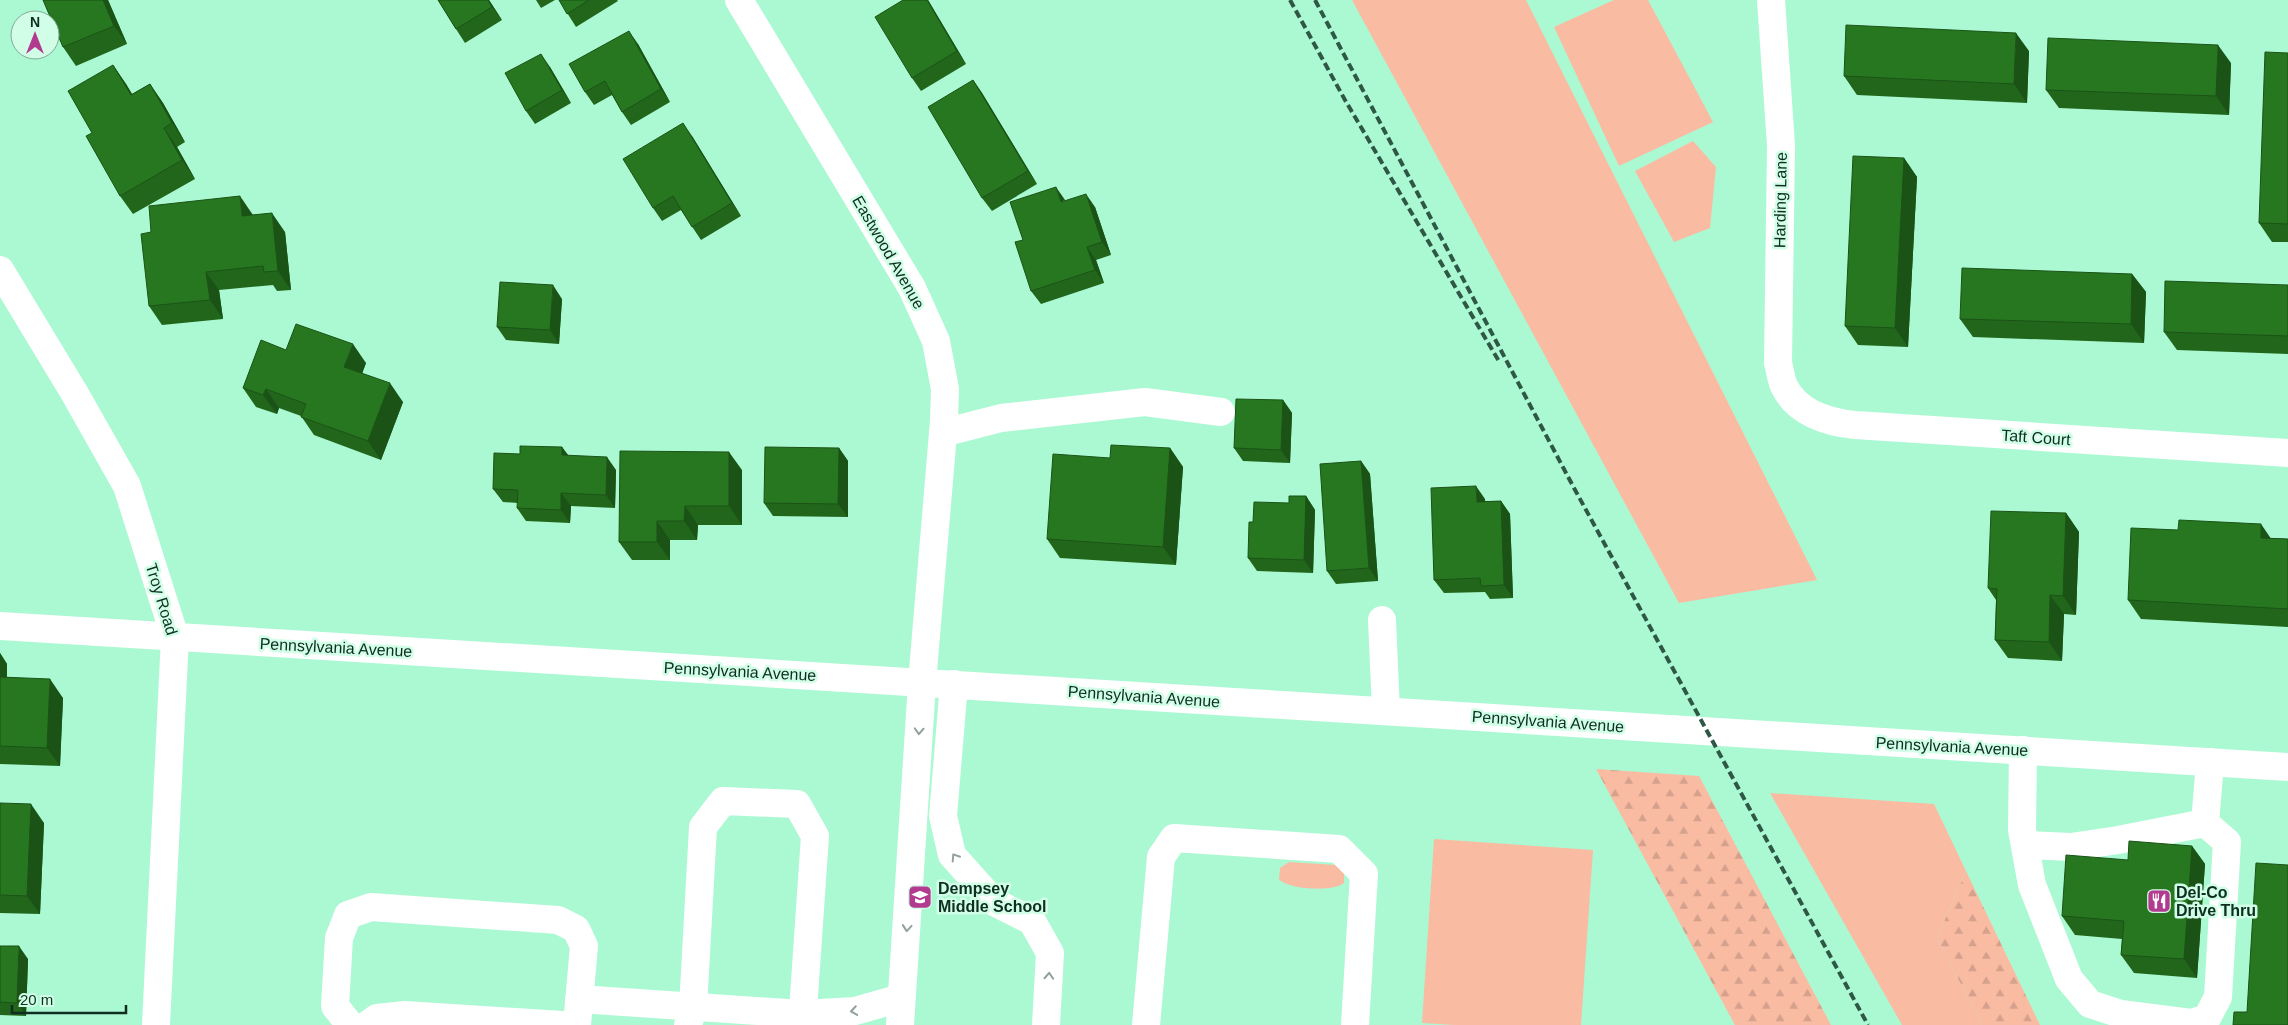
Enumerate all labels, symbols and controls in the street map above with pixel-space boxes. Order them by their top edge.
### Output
north arrow [10,10,60,60]
text: N [30,14,40,30]
street label: Harding Lane [1771,152,1790,248]
street label: Eastwood Avenue [849,193,928,312]
street label: Taft Court [2001,427,2072,448]
street label: Troy Road [143,561,180,637]
street label: Pennsylvania Avenue [259,635,413,660]
street label: Pennsylvania Avenue [663,659,817,684]
street label: Pennsylvania Avenue [1067,683,1221,710]
street label: Pennsylvania Avenue [1471,708,1625,735]
one-way arrow [913,727,924,735]
street label: Pennsylvania Avenue [1875,734,2029,759]
one-way arrow [952,853,962,862]
place label: Dempsey Middle School [938,880,1046,915]
school or university icon: Dempsey Middle School [907,884,933,910]
place label: Del-Co Drive Thru [2176,884,2256,919]
restaurant icon: Del-Co Drive Thru [2146,888,2172,914]
one-way arrow [902,925,913,933]
one-way arrow [1043,972,1054,980]
scale bar [12,982,126,1014]
text: 20 m [20,991,53,1008]
one-way arrow [850,1005,859,1015]

